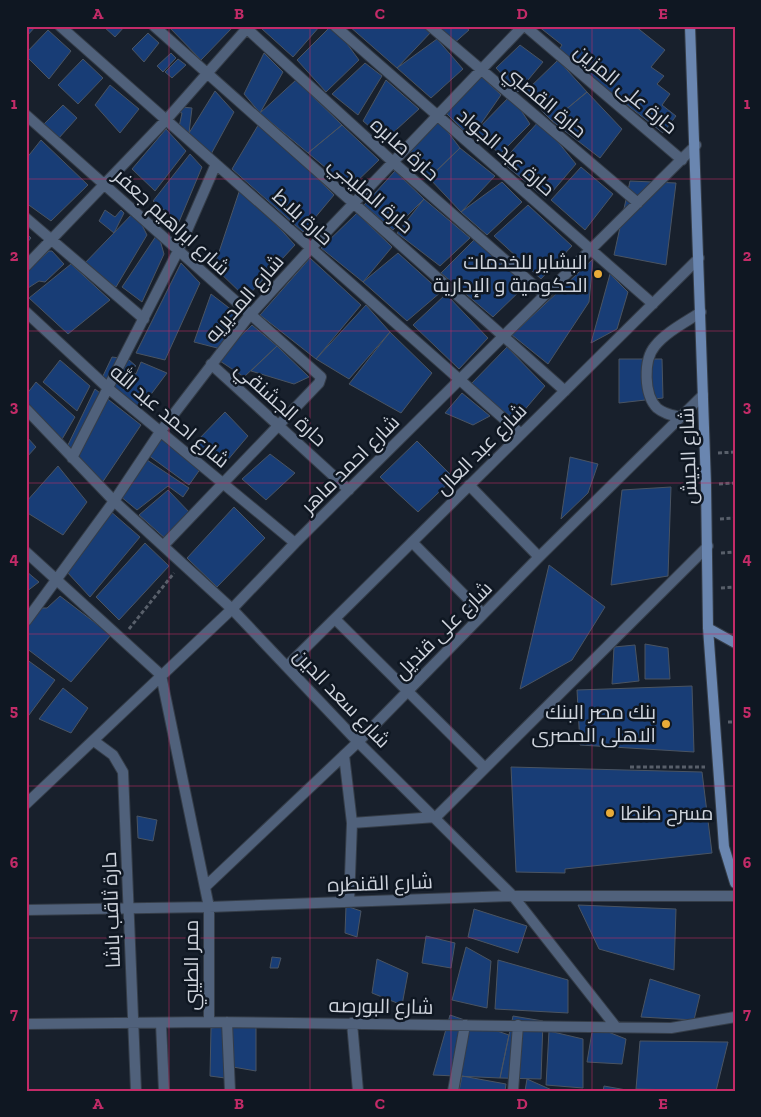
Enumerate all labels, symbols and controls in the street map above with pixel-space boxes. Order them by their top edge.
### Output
text: A [93,4,104,23]
text: B [234,4,244,23]
text: C [375,4,385,23]
text: D [516,4,528,23]
text: E [658,4,668,23]
street label: حارة على المزين [569,39,682,140]
street label: حارة القصبي [496,59,592,146]
text: 1 [11,94,18,113]
text: 1 [744,94,751,113]
street label: حارة عبد الجواد [452,103,560,201]
street label: حارة صابره [366,112,444,186]
street label: حارة المليجي [321,152,418,241]
street label: شارع ابراهيم جعفر [107,163,235,282]
street label: حارة بلاط [268,184,338,250]
text: 2 [10,246,19,265]
text: 2 [743,246,752,265]
street label: شارع المديريه [199,249,290,348]
place label: البشاير للخدمات الحكومية و الإدارية [433,250,588,298]
marker: البشاير للخدمات الحكومية و الإدارية [592,268,604,280]
street label: حارة الجشنقي [228,357,332,454]
street label: شارع احمد عبد الله [104,359,235,474]
text: 3 [10,397,19,416]
text: 3 [743,397,752,416]
street label: شارع عبد العال [430,398,533,501]
street label: شارع الجيش [674,407,704,505]
street label: شارع احمد ماهر [295,410,406,520]
text: 4 [9,549,19,568]
text: 4 [742,549,752,568]
street label: شارع على قنديل [389,576,498,685]
street label: شارع سعد الدين [287,643,395,754]
place label: بنك مصر البنك الاهلى المصرى [532,700,656,748]
text: 5 [10,701,18,720]
text: 5 [743,701,751,720]
marker: بنك مصر البنك الاهلى المصرى [660,718,672,730]
place label: مسرح طنطا [620,801,713,827]
marker: مسرح طنطا [604,807,616,819]
street label: حارة ثاقب باشا [97,851,125,969]
text: 6 [10,853,19,872]
text: 6 [743,853,752,872]
street label: شارع القنطره [327,869,433,899]
street label: ممر الطيبي [179,920,207,1010]
street label: شارع البورصه [328,993,434,1021]
text: 7 [10,1004,18,1023]
text: 7 [743,1004,751,1023]
text: A [93,1094,104,1113]
text: B [234,1094,244,1113]
text: C [375,1094,385,1113]
text: D [516,1094,528,1113]
text: E [658,1094,668,1113]

